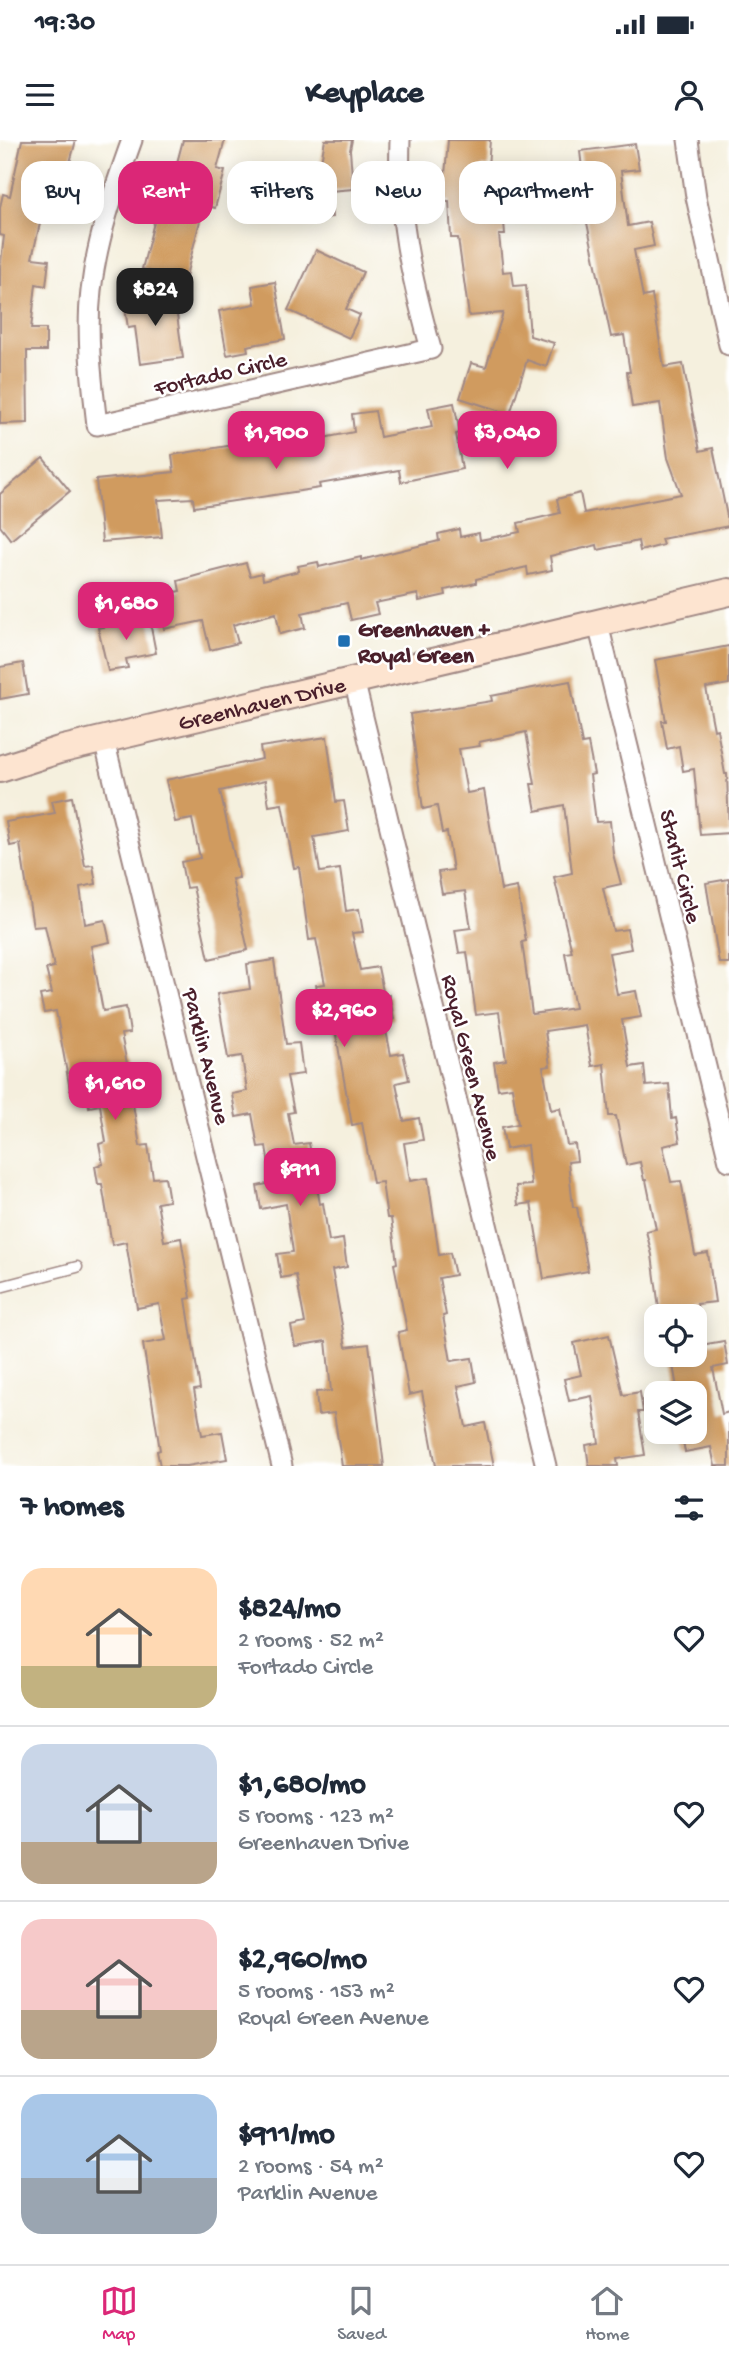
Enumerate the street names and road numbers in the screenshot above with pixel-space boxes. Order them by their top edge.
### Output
street label: Fortado Circle [151,347,291,404]
street label: Greenhaven Drive [176,673,350,738]
street label: Starlit Circle [651,807,706,928]
street label: Royal Green Avenue [433,972,506,1165]
street label: Parklin Avenue [174,985,235,1129]

